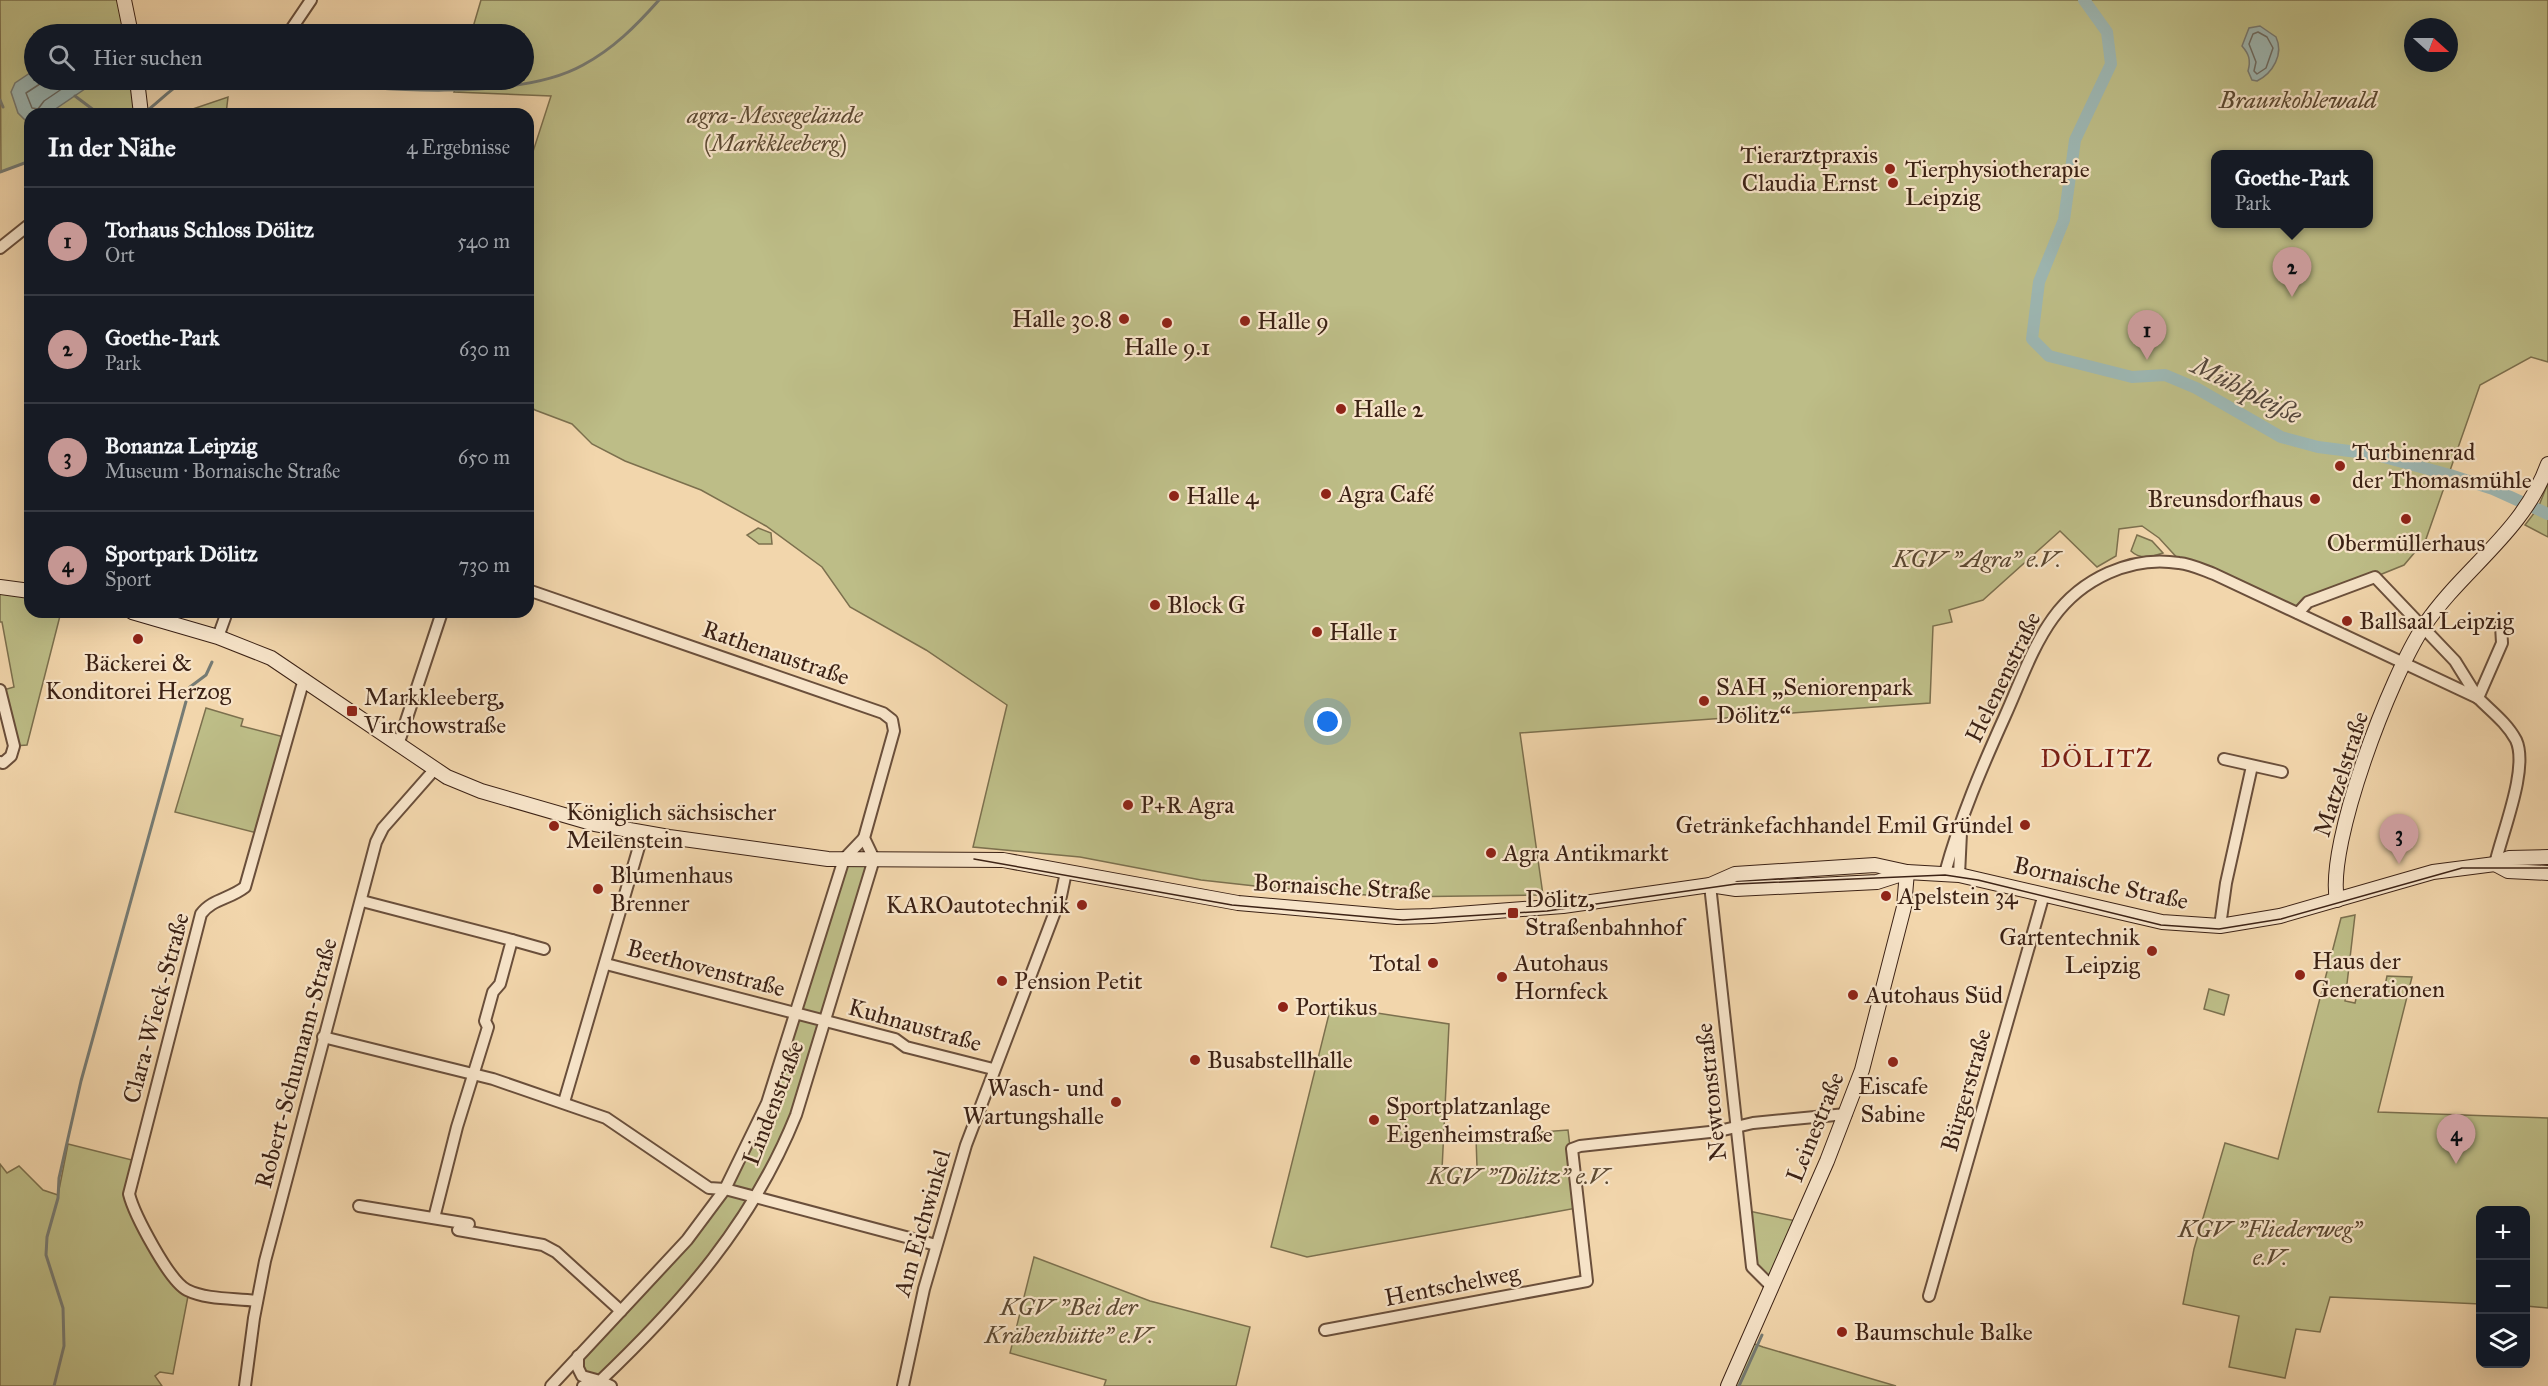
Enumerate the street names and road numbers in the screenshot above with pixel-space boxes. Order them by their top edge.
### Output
street label: Helenenstraße [1958,607,2048,747]
street label: Rathenaustraße [699,614,853,692]
street label: Matzelstraße [2307,708,2375,840]
street label: Bornaische Straße [2011,850,2191,916]
street label: Bornaische Straße [1252,867,1432,907]
street label: Clara-Wieck-Straße [116,909,196,1107]
street label: Beethovenstraße [624,932,788,1004]
street label: Robert-Schumann-Straße [248,935,344,1191]
street label: Kuhnaustraße [845,992,985,1058]
street label: Newtonstraße [1689,1022,1733,1162]
street label: Bürgerstraße [1934,1025,1998,1155]
street label: Lindenstraße [735,1036,811,1170]
street label: Leinestraße [1779,1068,1851,1186]
street label: Am Eichwinkel [886,1146,957,1301]
street label: Hentschelweg [1382,1257,1523,1313]

